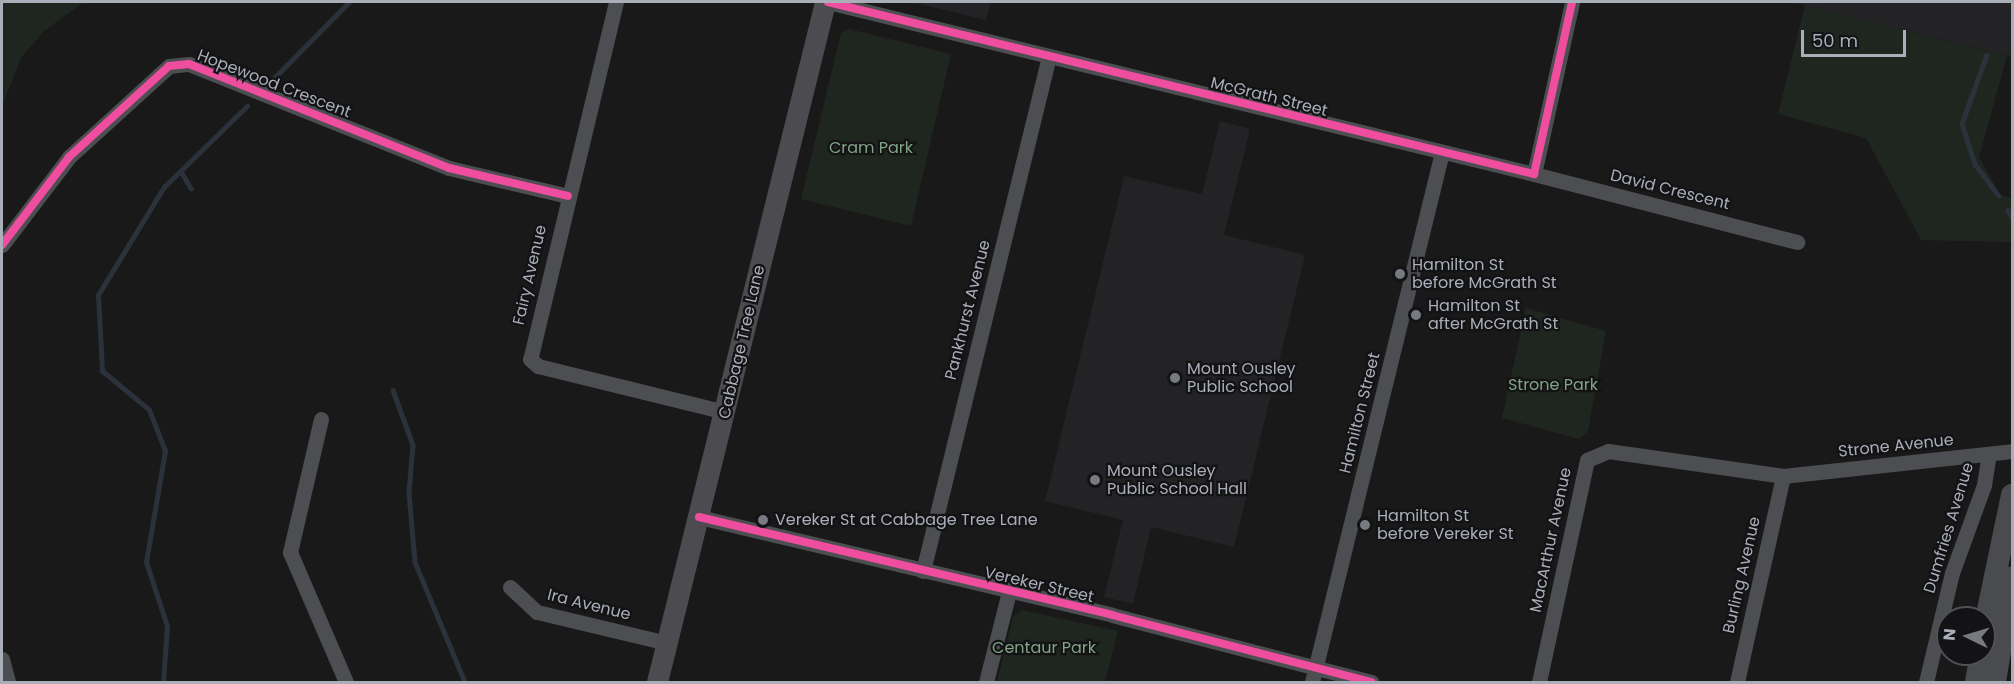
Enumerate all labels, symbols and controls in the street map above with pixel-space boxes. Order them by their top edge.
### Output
scale bar [1804,18,1909,56]
text: 50 m [1812,28,1858,53]
street label: Hopewood Crescent [194,46,354,122]
street label: McGrath Street [1209,73,1329,121]
park label: Cram Park [829,138,913,158]
street label: David Crescent [1608,166,1732,214]
street label: Fairy Avenue [509,223,551,327]
street label: Pankhurst Avenue [941,238,995,382]
place label: Hamilton St before McGrath St [1412,255,1557,293]
street label: Cabbage Tree Lane [715,263,769,421]
marker: Hamilton St before McGrath St [1393,267,1407,281]
place label: Hamilton St after McGrath St [1428,296,1558,334]
marker: Hamilton St after McGrath St [1409,308,1423,322]
street label: Hamilton Street [1336,351,1384,475]
place label: Mount Ousley Public School [1187,359,1296,397]
marker: Mount Ousley Public School [1168,371,1182,385]
park label: Strone Park [1508,375,1598,395]
street label: Strone Avenue [1837,430,1955,462]
street label: Dumfries Avenue [1920,460,1978,596]
place label: Mount Ousley Public School Hall [1107,461,1247,499]
street label: MacArthur Avenue [1526,466,1576,614]
marker: Mount Ousley Public School Hall [1088,473,1102,487]
place label: Hamilton St before Vereker St [1377,506,1514,544]
place label: Vereker St at Cabbage Tree Lane [775,510,1038,530]
marker: Vereker St at Cabbage Tree Lane [756,513,770,527]
street label: Burling Avenue [1719,515,1765,635]
marker: Hamilton St before Vereker St [1358,518,1372,532]
street label: Vereker Street [982,563,1096,607]
street label: Ira Avenue [545,585,633,625]
north arrow [1936,606,1996,666]
text: N [1938,628,1962,642]
park label: Centaur Park [992,638,1096,658]

